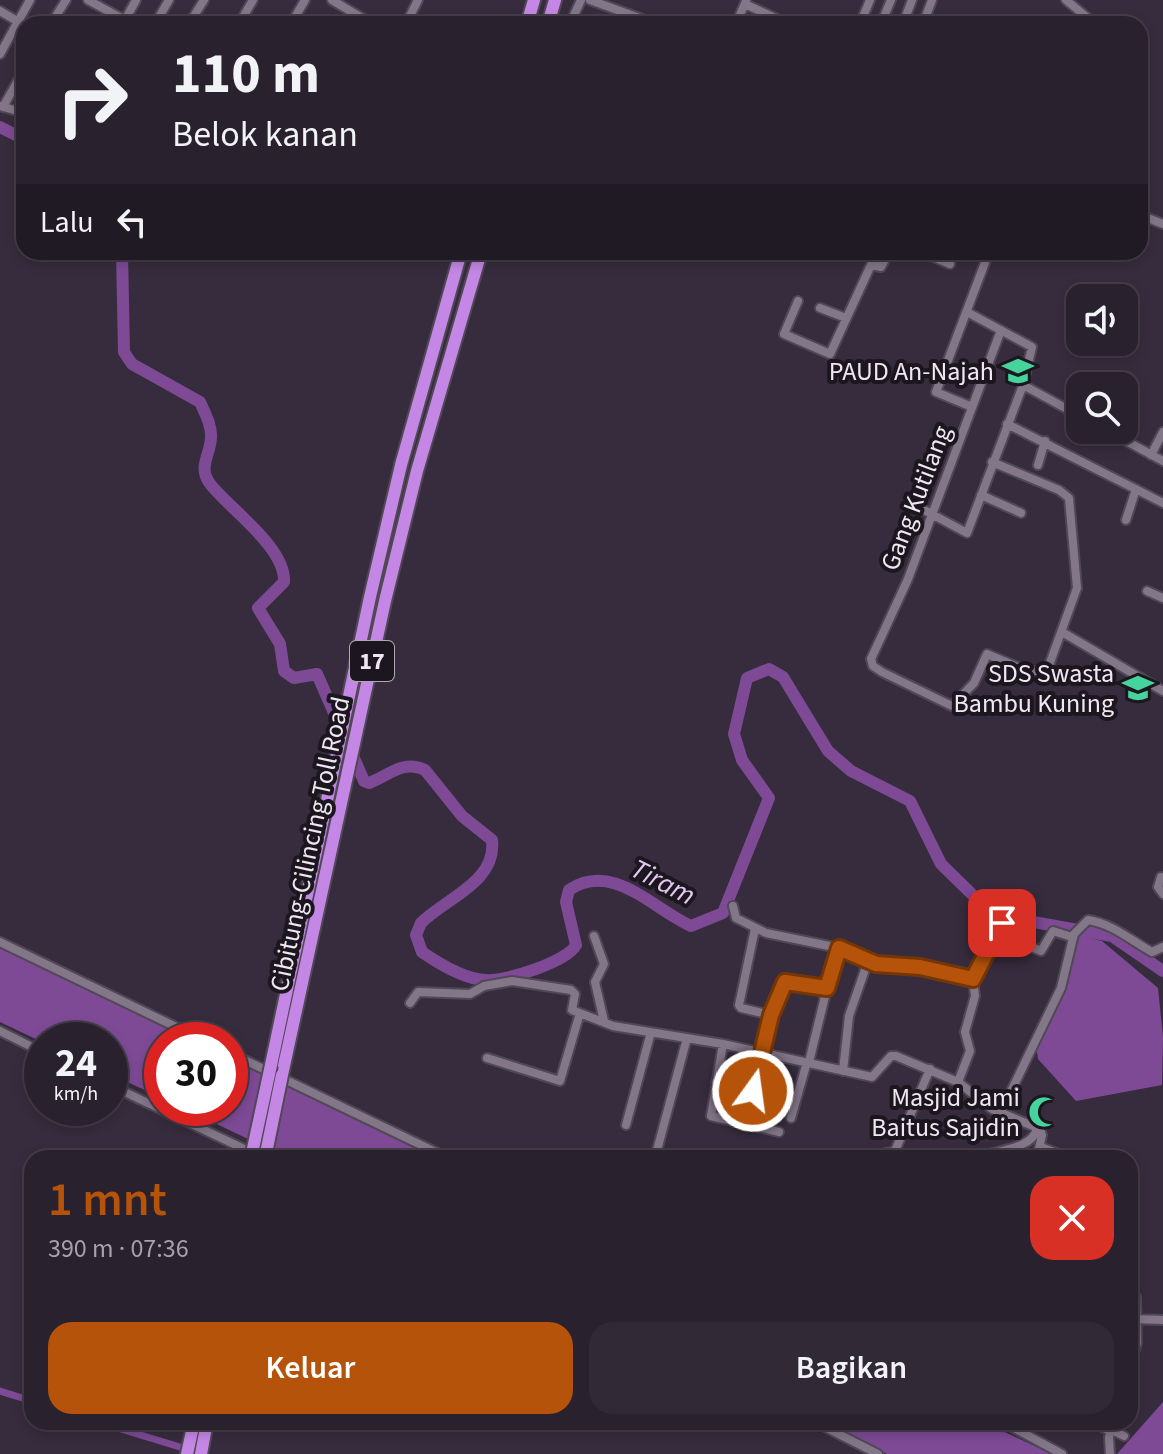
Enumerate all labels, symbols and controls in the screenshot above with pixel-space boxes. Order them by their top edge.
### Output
text: 110 m [172,35,320,114]
icon: right [40,48,144,152]
text: Belok kanan [172,109,358,160]
icon: left [110,200,154,244]
text: Lalu [40,201,94,244]
map controls [1066,284,1138,444]
button: sound [1066,284,1138,356]
place label: PAUD An-Najah [829,353,994,390]
school or university icon: PAUD An-Najah [1001,354,1035,388]
button: search [1066,372,1138,444]
street label: Gang Kutilang [871,420,961,576]
road number: 17 [350,641,394,681]
place label: SDS Swasta Bambu Kuning [954,655,1114,722]
school or university icon: SDS Swasta Bambu Kuning [1121,671,1155,705]
street label: Cibitung-Cilincing Toll Road [261,693,359,995]
water label: Tiram [624,849,702,915]
pin [968,889,1036,957]
icon: arrive [980,901,1024,945]
speed limit sign: 30 [144,1022,248,1126]
text: 24 [55,1035,97,1092]
position arrow [711,1049,795,1133]
place label: Masjid Jami Baitus Sajidin [871,1079,1020,1146]
text: km/h [54,1080,98,1108]
mosque icon: Masjid Jami Baitus Sajidin [1027,1095,1061,1129]
text: 1 mnt [48,1166,167,1234]
button: close [1030,1176,1114,1260]
text: 390 m · 07:36 [48,1230,189,1267]
button: Keluar [48,1322,573,1414]
button: Bagikan [589,1322,1114,1414]

